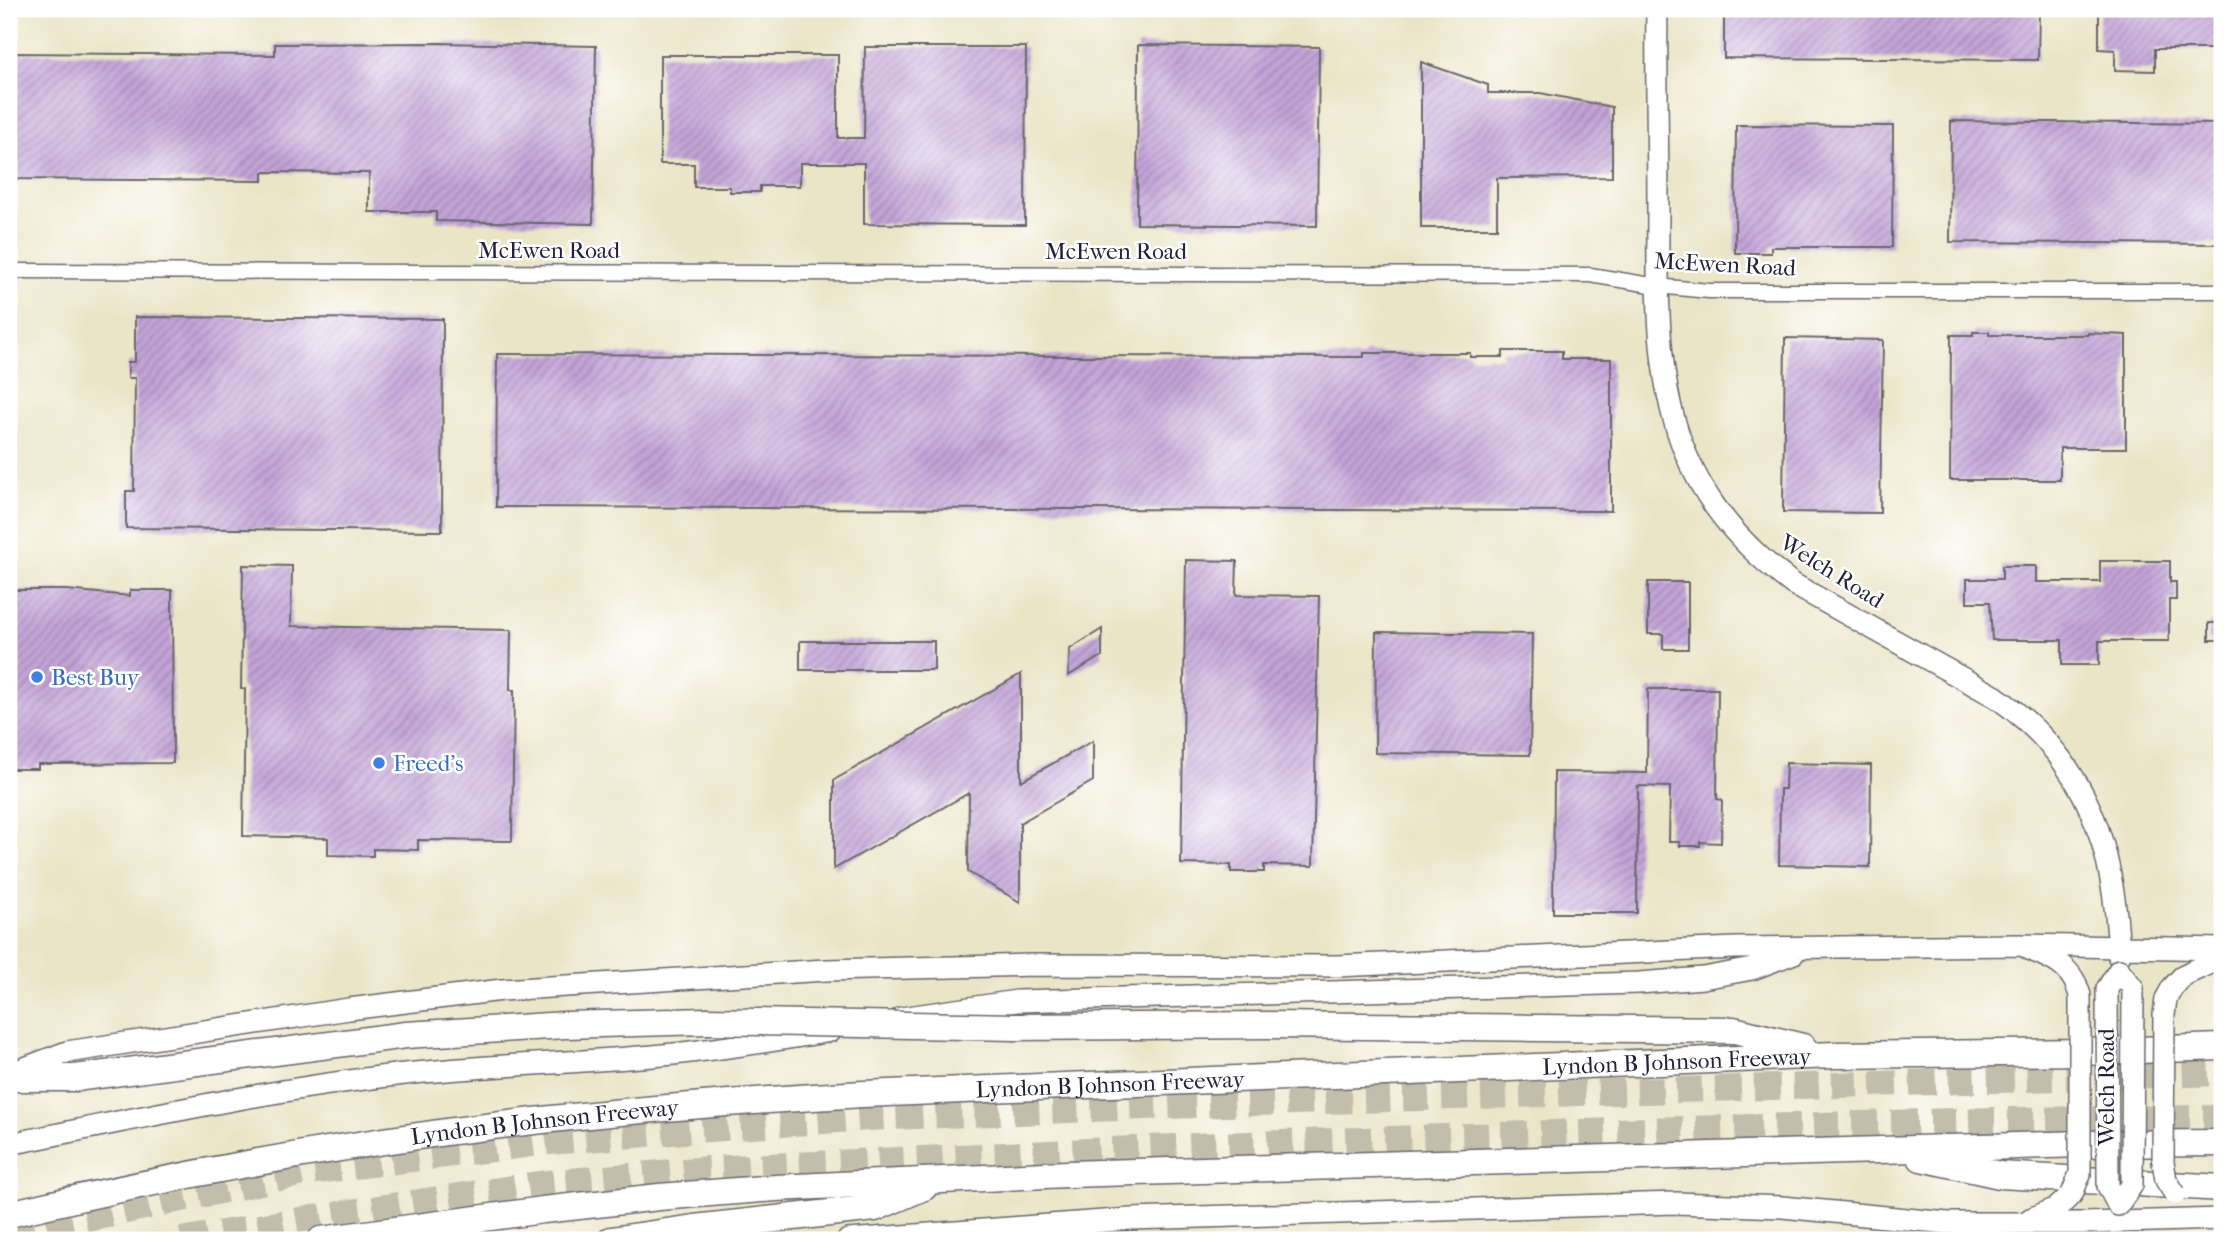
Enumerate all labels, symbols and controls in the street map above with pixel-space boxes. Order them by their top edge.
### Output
street label: McEwen Road [478,237,621,264]
street label: McEwen Road [1045,238,1188,265]
street label: McEwen Road [1653,247,1797,282]
street label: Welch Road [1774,528,1889,614]
place label: Best Buy [51,664,140,691]
marker: Best Buy [29,669,45,685]
place label: Freed's [393,750,464,777]
marker: Freed's [371,755,387,771]
street label: Welch Road [2093,1028,2120,1147]
street label: Lyndon B Johnson Freeway [1542,1043,1813,1081]
street label: Lyndon B Johnson Freeway [975,1066,1246,1103]
street label: Lyndon B Johnson Freeway [409,1094,680,1151]

